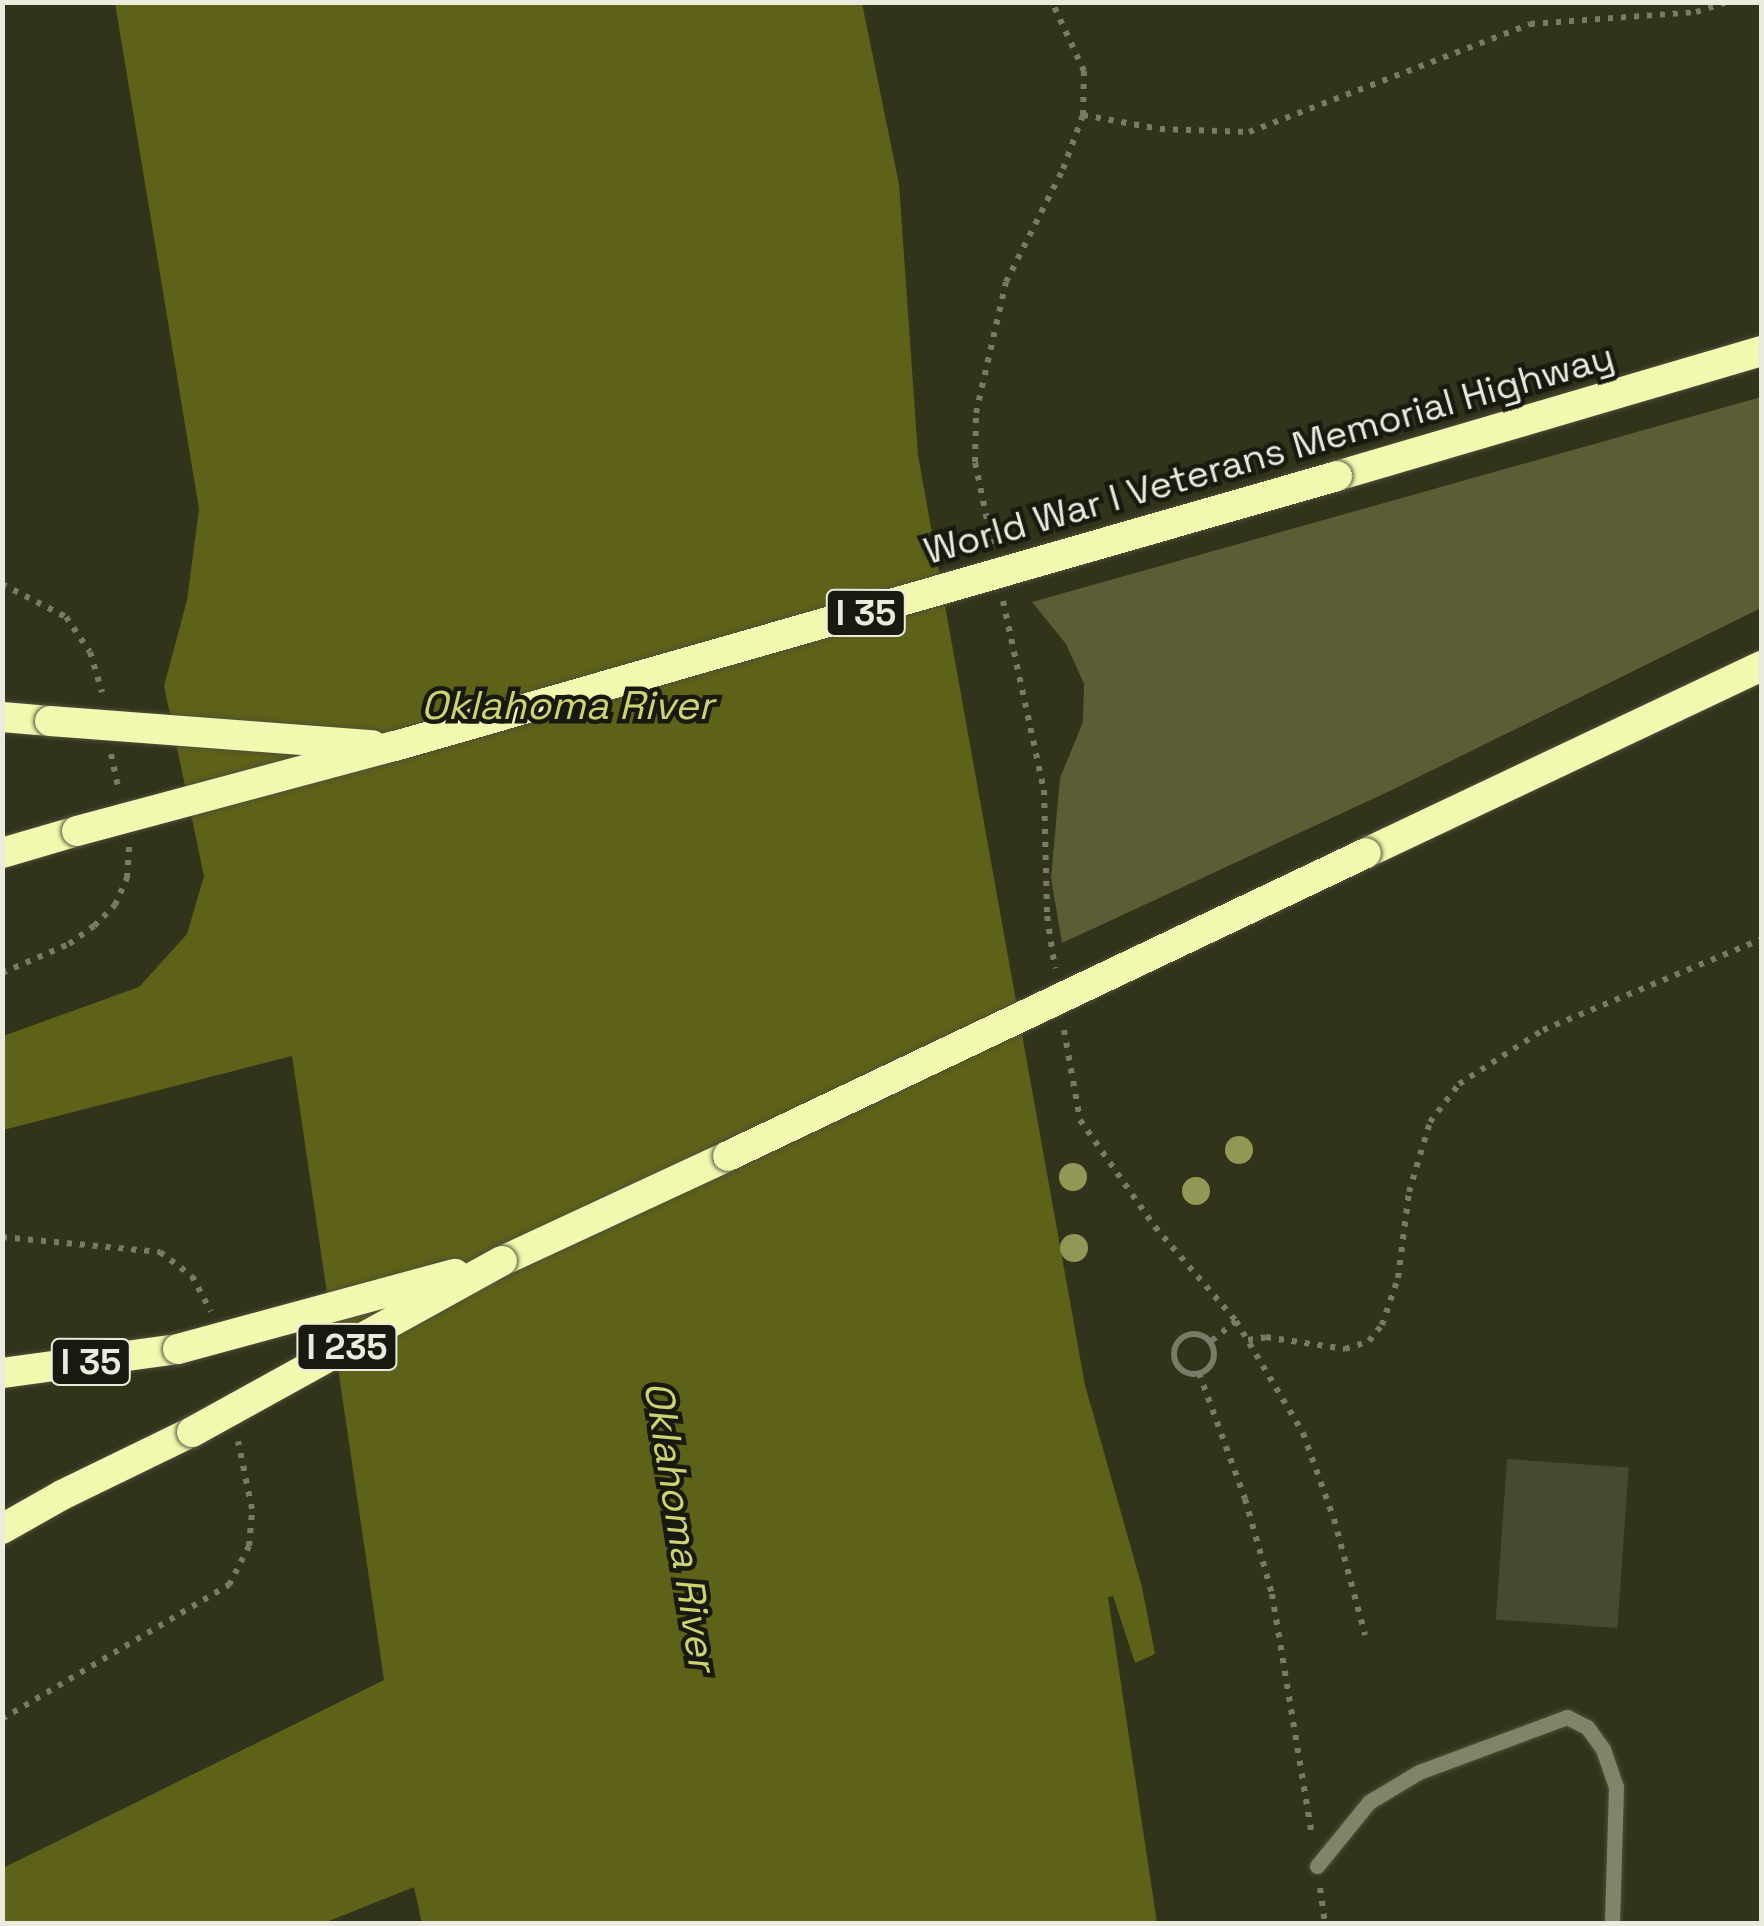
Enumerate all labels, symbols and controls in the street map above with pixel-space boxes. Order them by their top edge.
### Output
street label: World War I Veterans Memorial Highway [918,333,1620,575]
road number: I 35 [824,583,908,643]
water label: Oklahoma River [421,682,713,730]
road number: I 235 [294,1317,400,1377]
road number: I 35 [48,1332,134,1392]
water label: Oklahoma River [633,1378,727,1674]

